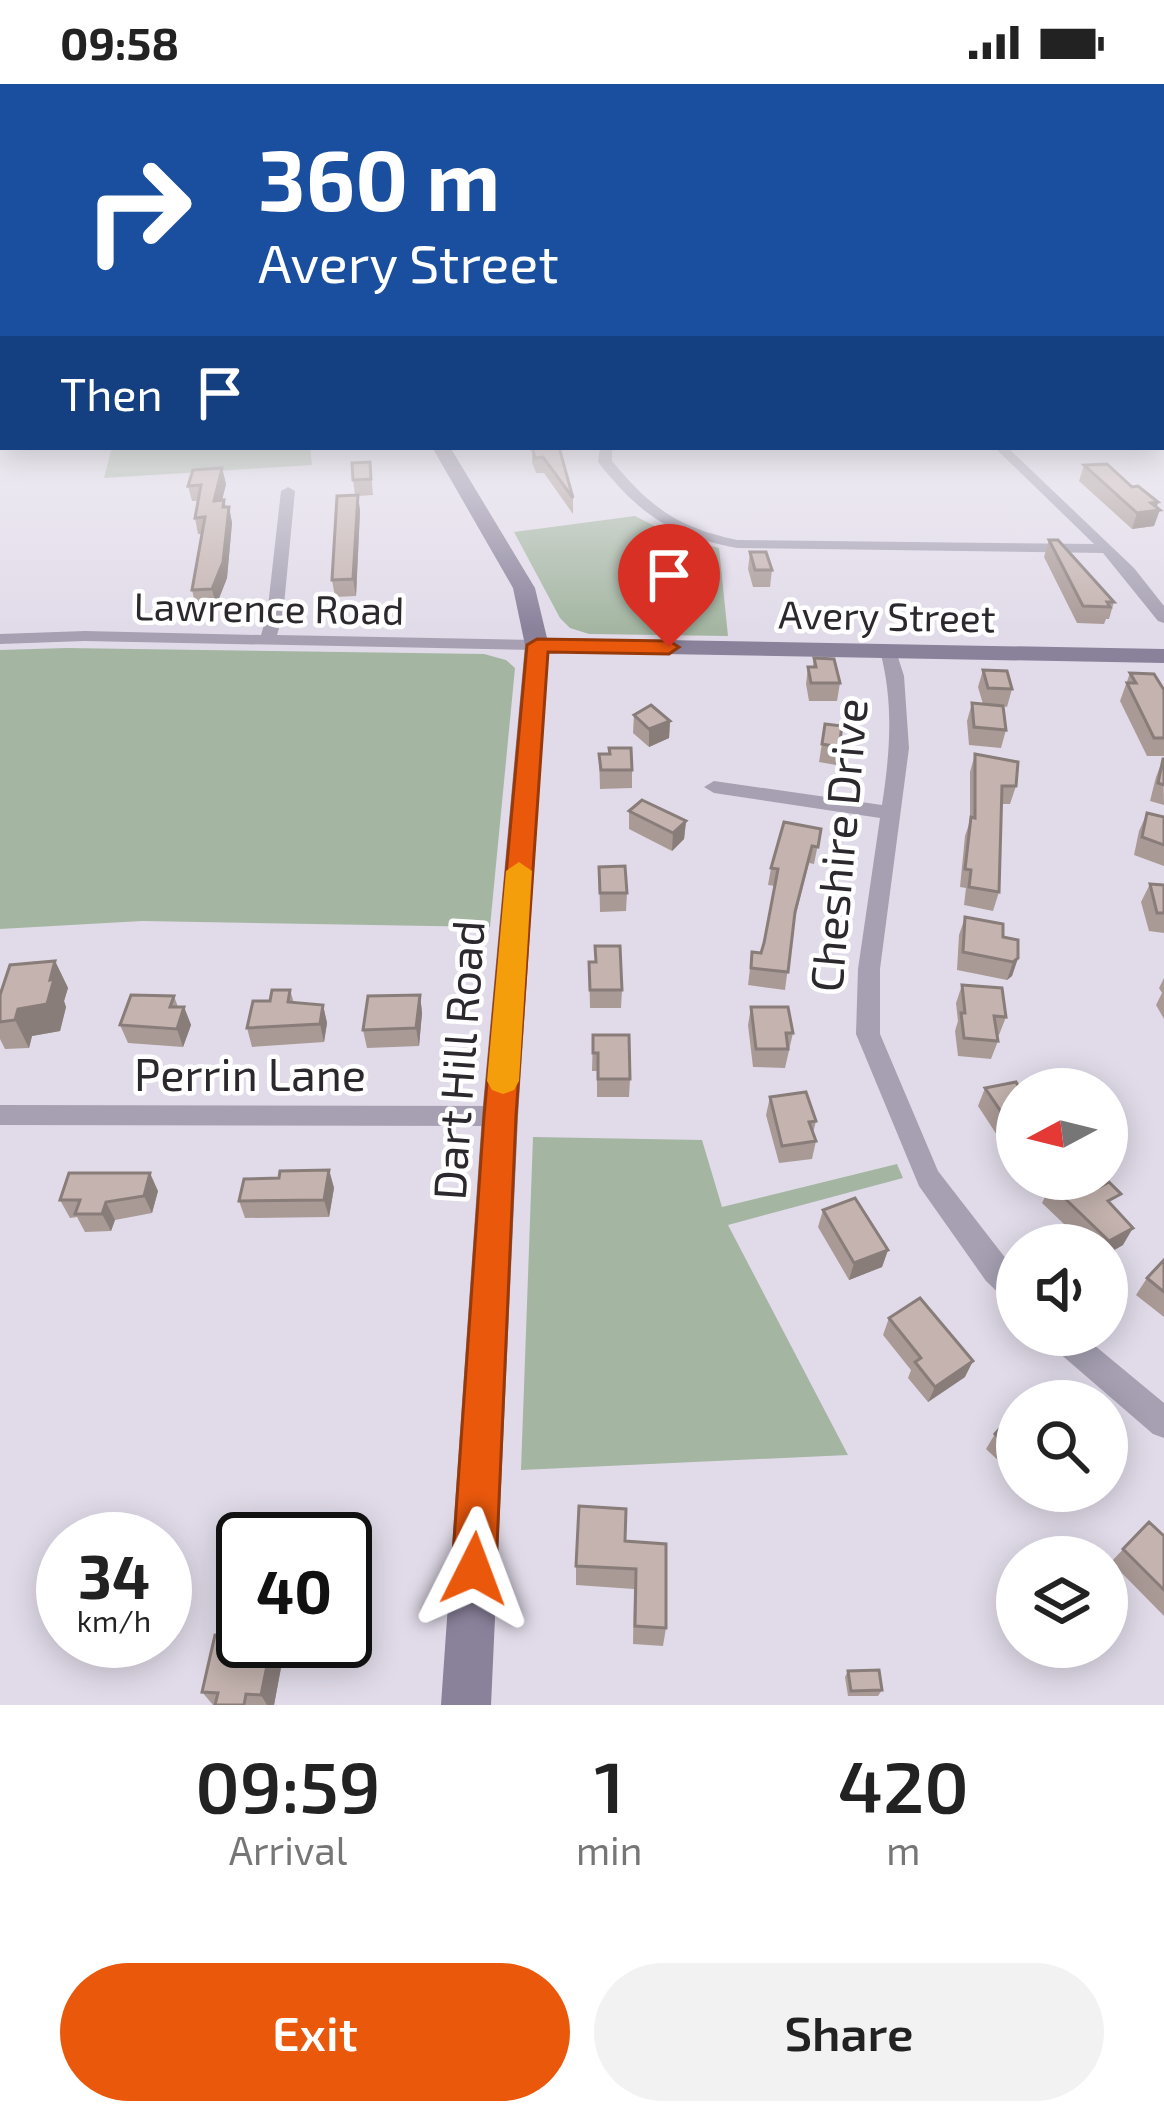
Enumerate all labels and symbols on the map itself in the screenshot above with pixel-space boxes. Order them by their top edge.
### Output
pin [618,524,720,647]
street label: Lawrence Road [133,581,405,633]
street label: Avery Street [778,590,996,640]
street label: Cheshire Drive [797,696,877,994]
street label: Dart Hill Road [420,918,494,1202]
street label: Perrin Lane [134,1046,366,1100]
north arrow [996,1068,1128,1200]
position arrow [411,1506,537,1632]
speed limit sign: 40 [216,1512,372,1668]

